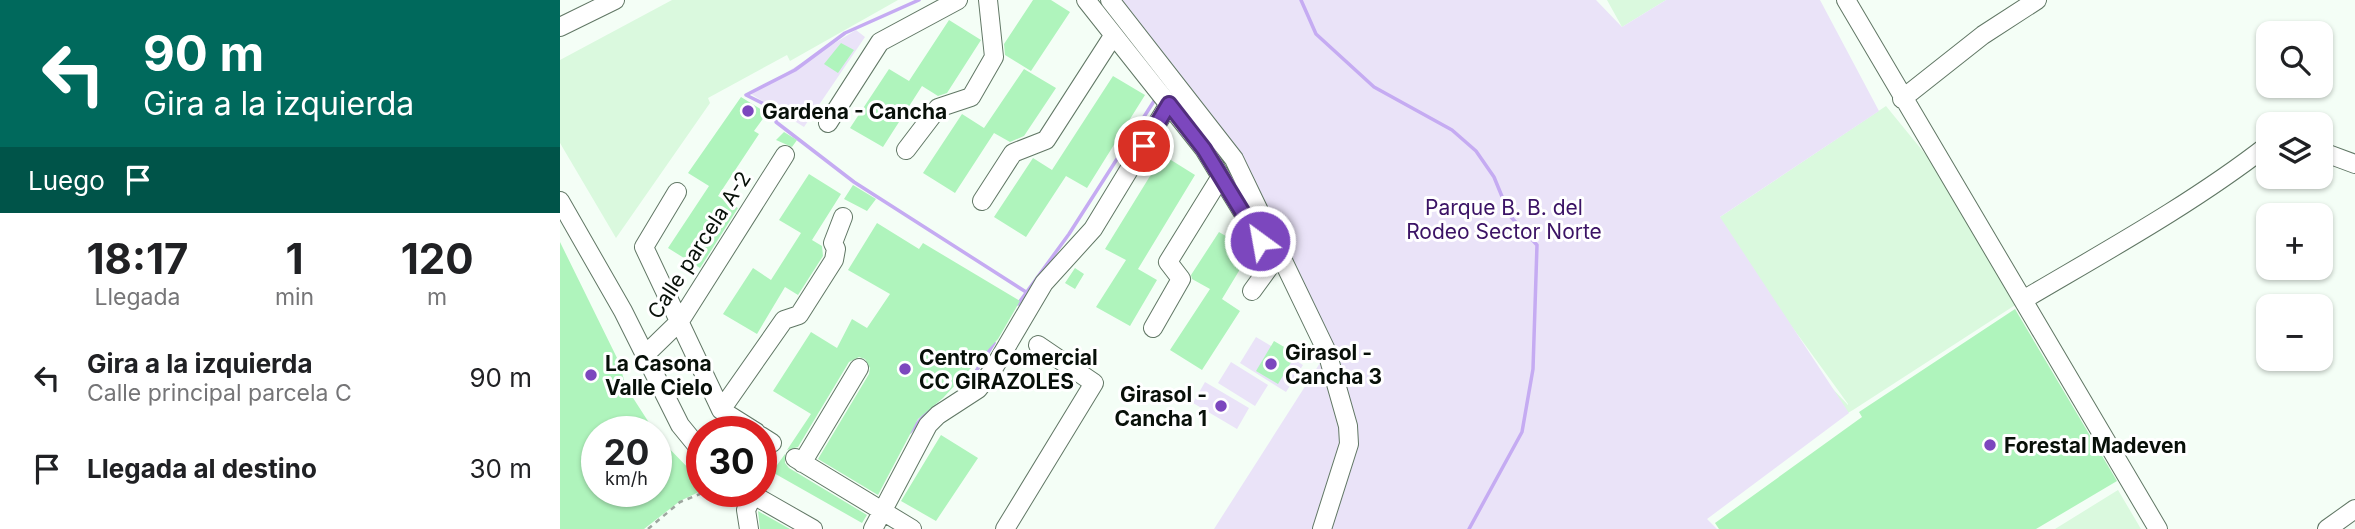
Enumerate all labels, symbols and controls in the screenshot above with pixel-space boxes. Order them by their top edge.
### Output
map controls [2256,21,2333,371]
button: search [2256,21,2333,98]
text: 90 m [143,24,264,83]
icon: left [28,28,119,119]
text: Gira a la izquierda [143,84,414,123]
place label: Gardena - Cancha [762,99,947,124]
marker: Gardena - Cancha [740,103,756,119]
button: layers [2256,112,2333,189]
pin [1114,116,1174,176]
icon: arrive [1125,127,1163,165]
icon: arrive [119,161,157,199]
text: Luego [28,165,105,196]
street label: Calle parcela A-2 [642,167,756,323]
park label: Parque B. B. del Rodeo Sector Norte [1406,195,1602,244]
button: + [2256,203,2333,280]
position arrow [1223,204,1297,278]
text: 18:17 [86,233,188,284]
text: 1 [285,233,304,284]
text: 120 [401,233,474,284]
text: Llegada [94,283,180,311]
text: min [275,283,314,311]
text: m [427,283,447,311]
button: − [2256,294,2333,371]
place label: Girasol - Cancha 3 [1285,340,1382,389]
place label: Centro Comercial CC GIRAZOLES [919,345,1098,394]
text: Gira a la izquierda [87,348,313,379]
place label: La Casona Valle Cielo [605,351,713,400]
marker: Girasol - Cancha 3 [1263,356,1279,372]
icon: left [28,359,66,397]
marker: Centro Comercial CC GIRAZOLES [897,361,913,377]
text: 90 m [469,362,532,393]
marker: La Casona Valle Cielo [583,367,599,383]
text: Calle principal parcela C [87,379,352,407]
place label: Girasol - Cancha 1 [1115,382,1207,431]
marker: Girasol - Cancha 1 [1213,398,1229,414]
speed limit sign: 30 [686,416,777,507]
text: 20 [604,431,649,473]
place label: Forestal Madeven [2004,433,2186,458]
marker: Forestal Madeven [1982,437,1998,453]
icon: arrive [28,450,66,488]
text: Llegada al destino [87,453,317,484]
text: 30 m [469,453,532,484]
text: km/h [605,468,648,489]

